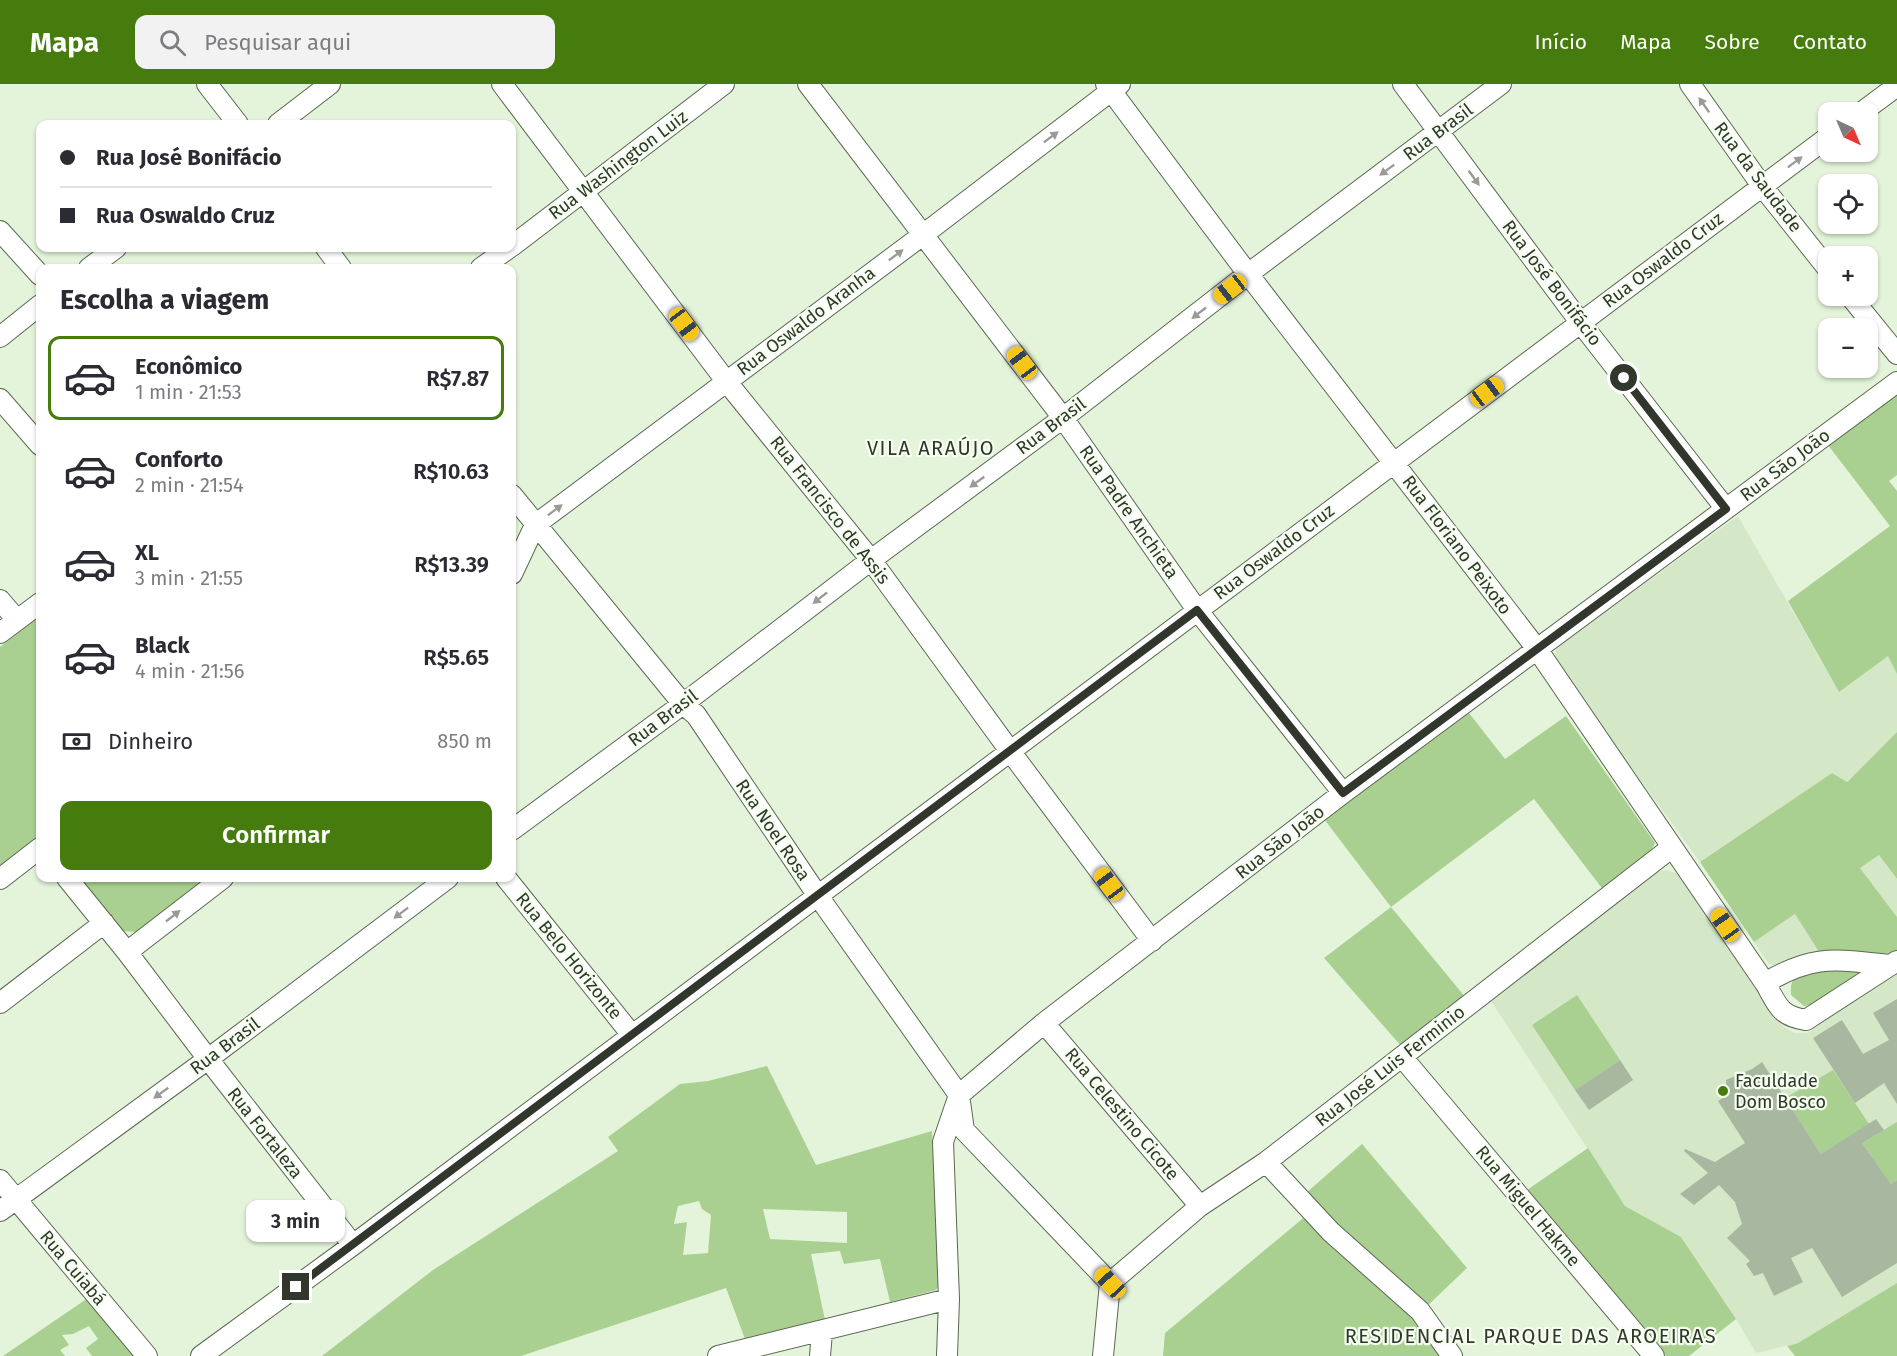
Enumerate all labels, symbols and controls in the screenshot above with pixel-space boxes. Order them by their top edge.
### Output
search box [135,15,555,69]
text: Mapa [30,26,99,59]
icon: search [156,26,189,59]
text: Pesquisar aqui [204,29,351,56]
text: Início [1534,29,1587,55]
text: Mapa [1620,29,1672,55]
text: Sobre [1705,29,1760,55]
text: Contato [1793,29,1867,55]
one-way arrow [1699,97,1711,112]
street label: Rua Brasil [1399,99,1477,165]
north arrow [1818,102,1878,162]
map controls [1818,102,1878,378]
street label: Rua Washington Luiz [544,106,692,224]
street label: Rua da Saudade [1709,117,1807,237]
one-way arrow [1044,131,1059,143]
text: Rua José Bonifácio [96,144,282,171]
one-way arrow [1788,156,1803,168]
one-way arrow [1380,163,1395,175]
one-way arrow [1468,169,1480,185]
button: locate [1818,174,1878,234]
text: Rua Oswaldo Cruz [96,202,275,229]
street label: Rua Oswaldo Cruz [1598,207,1728,313]
street label: Rua José Bonifácio [1498,216,1606,350]
button: + [1818,246,1878,306]
one-way arrow [888,249,904,261]
street label: Rua Oswaldo Aranha [732,262,880,380]
car [1210,271,1250,307]
text: Escolha a viagem [60,284,269,316]
car [666,304,702,344]
one-way arrow [1191,306,1206,318]
button: − [1818,318,1878,378]
car [1004,343,1040,383]
icon: car [63,351,117,405]
text: Econômico [135,353,242,380]
route start [1610,364,1637,391]
text: R$7.87 [426,365,489,392]
car [1467,374,1507,410]
text: 1 min · 21:53 [135,380,242,404]
street label: Rua Brasil [1012,393,1090,459]
street label: Rua São João [1736,424,1834,506]
street label: Rua Francisco de Assis [765,431,895,589]
district label: VILA ARAÚJO [867,436,995,460]
street label: Rua Padre Anchieta [1075,441,1183,583]
icon: car [63,444,117,498]
text: Conforto [135,446,223,473]
text: R$10.63 [413,458,489,485]
street label: Rua Floriano Peixoto [1397,471,1517,619]
text: 2 min · 21:54 [135,473,244,497]
one-way arrow [969,476,985,488]
street label: Rua Oswaldo Cruz [1209,499,1339,605]
one-way arrow [547,504,563,516]
icon: car [63,537,117,591]
text: XL [135,539,159,566]
text: R$13.39 [414,551,489,578]
text: 3 min · 21:55 [135,566,243,590]
one-way arrow [813,592,828,604]
icon: car [63,630,117,684]
text: Black [135,632,190,659]
text: R$5.65 [423,644,489,671]
text: 4 min · 21:56 [135,659,244,683]
street label: Rua Brasil [624,685,702,751]
icon: cash [60,725,93,758]
text: Dinheiro [108,728,193,755]
text: 850 m [437,729,492,753]
street label: Rua Noel Rosa [731,775,815,885]
street label: Rua São João [1231,800,1329,884]
button: Confirmar [60,801,492,870]
car [1091,864,1127,904]
street label: Rua Belo Horizonte [511,888,627,1024]
car [1707,905,1743,945]
one-way arrow [393,906,409,919]
one-way arrow [165,910,181,922]
street label: Rua José Luis Ferminio [1311,1001,1469,1131]
street label: Rua Brasil [186,1013,264,1079]
street label: Rua Celestino Cicote [1060,1043,1184,1185]
place label: Faculdade Dom Bosco [1735,1070,1826,1113]
street label: Rua Fortaleza [223,1083,307,1183]
marker: Faculdade Dom Bosco [1716,1084,1730,1098]
one-way arrow [154,1087,170,1099]
street label: Rua Miguel Hakme [1471,1141,1585,1271]
callout: 3 min [246,1200,346,1242]
text: 3 min [271,1209,320,1233]
street label: Rua Cuiabá [35,1226,111,1310]
car [1091,1264,1129,1302]
route end [282,1273,309,1300]
district label: RESIDENCIAL PARQUE DAS AROEIRAS [1345,1324,1717,1348]

